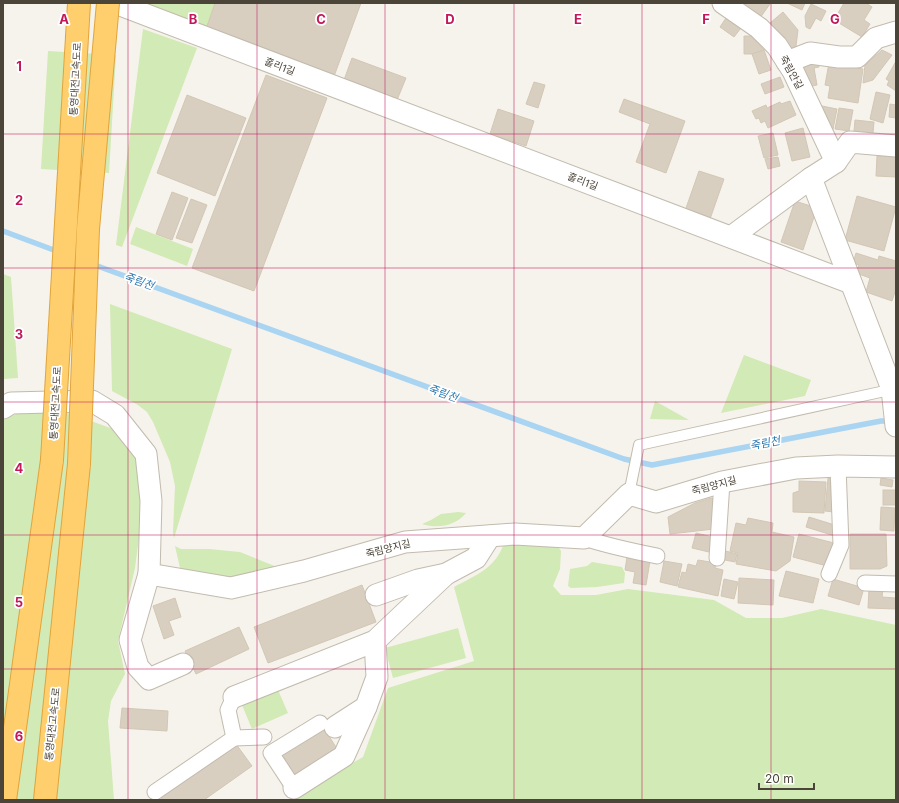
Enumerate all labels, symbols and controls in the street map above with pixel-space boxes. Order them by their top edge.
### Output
text: A [59,11,69,27]
text: B [189,11,198,27]
text: C [316,11,326,27]
text: D [445,11,455,27]
text: E [574,11,582,27]
text: F [702,11,710,27]
text: G [830,11,840,27]
street label: 통영대전고속도로 [67,42,83,116]
street label: 죽림안길 [778,53,806,91]
street label: 홀리1길 [263,55,297,77]
text: 1 [16,58,22,74]
street label: 홀리1길 [566,170,600,192]
text: 2 [15,192,23,208]
water label: 죽림천 [122,269,157,293]
text: 3 [15,326,23,342]
street label: 통영대전고속도로 [47,366,63,440]
water label: 죽림천 [426,381,461,405]
water label: 죽림천 [749,433,783,453]
text: 4 [15,460,24,476]
street label: 죽림양지길 [690,473,738,497]
street label: 죽림양지길 [364,537,412,559]
text: 5 [15,594,23,610]
street label: 통영대전고속도로 [42,687,62,761]
text: 6 [15,728,23,744]
scale bar [759,765,814,791]
text: 20 m [765,771,794,786]

